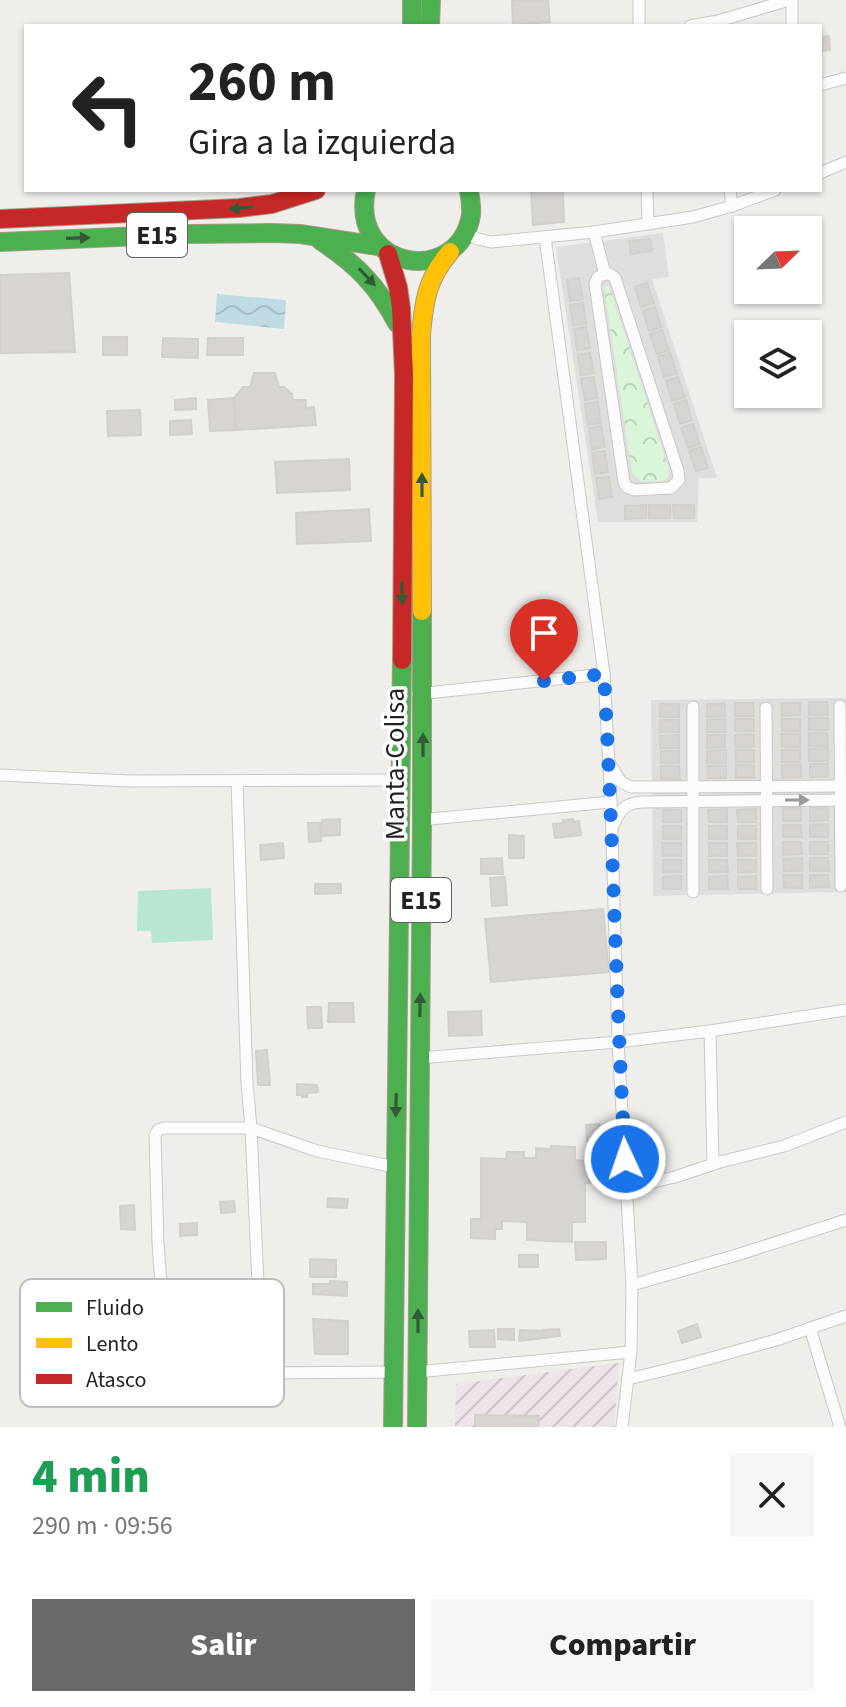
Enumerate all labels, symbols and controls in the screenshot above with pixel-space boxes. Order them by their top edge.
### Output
text: 260 m [188,43,336,122]
icon: left [56,56,160,160]
text: Gira a la izquierda [188,117,456,168]
one-way arrow [228,201,253,214]
road number: E15 [127,213,187,257]
north arrow [734,216,822,304]
map controls [734,216,822,408]
one-way arrow [66,232,91,245]
one-way arrow [358,268,376,287]
button: layers [734,320,822,408]
one-way arrow [416,472,428,497]
one-way arrow [396,581,408,606]
pin [510,599,578,681]
icon: arrive [522,611,566,655]
street label: Manta-Colisa [375,688,415,840]
one-way arrow [417,732,429,757]
one-way arrow [785,794,810,806]
road number: E15 [391,878,451,922]
one-way arrow [414,992,426,1017]
one-way arrow [390,1093,402,1118]
position arrow [583,1117,667,1201]
legend [20,1279,284,1407]
text: Fluido [86,1292,144,1324]
one-way arrow [412,1308,424,1333]
text: Lento [86,1328,138,1360]
text: Atasco [86,1364,146,1396]
text: 4 min [32,1443,150,1511]
button: close [730,1453,814,1537]
text: 290 m · 09:56 [32,1507,173,1544]
button: Salir [32,1599,415,1691]
button: Compartir [431,1599,814,1691]

